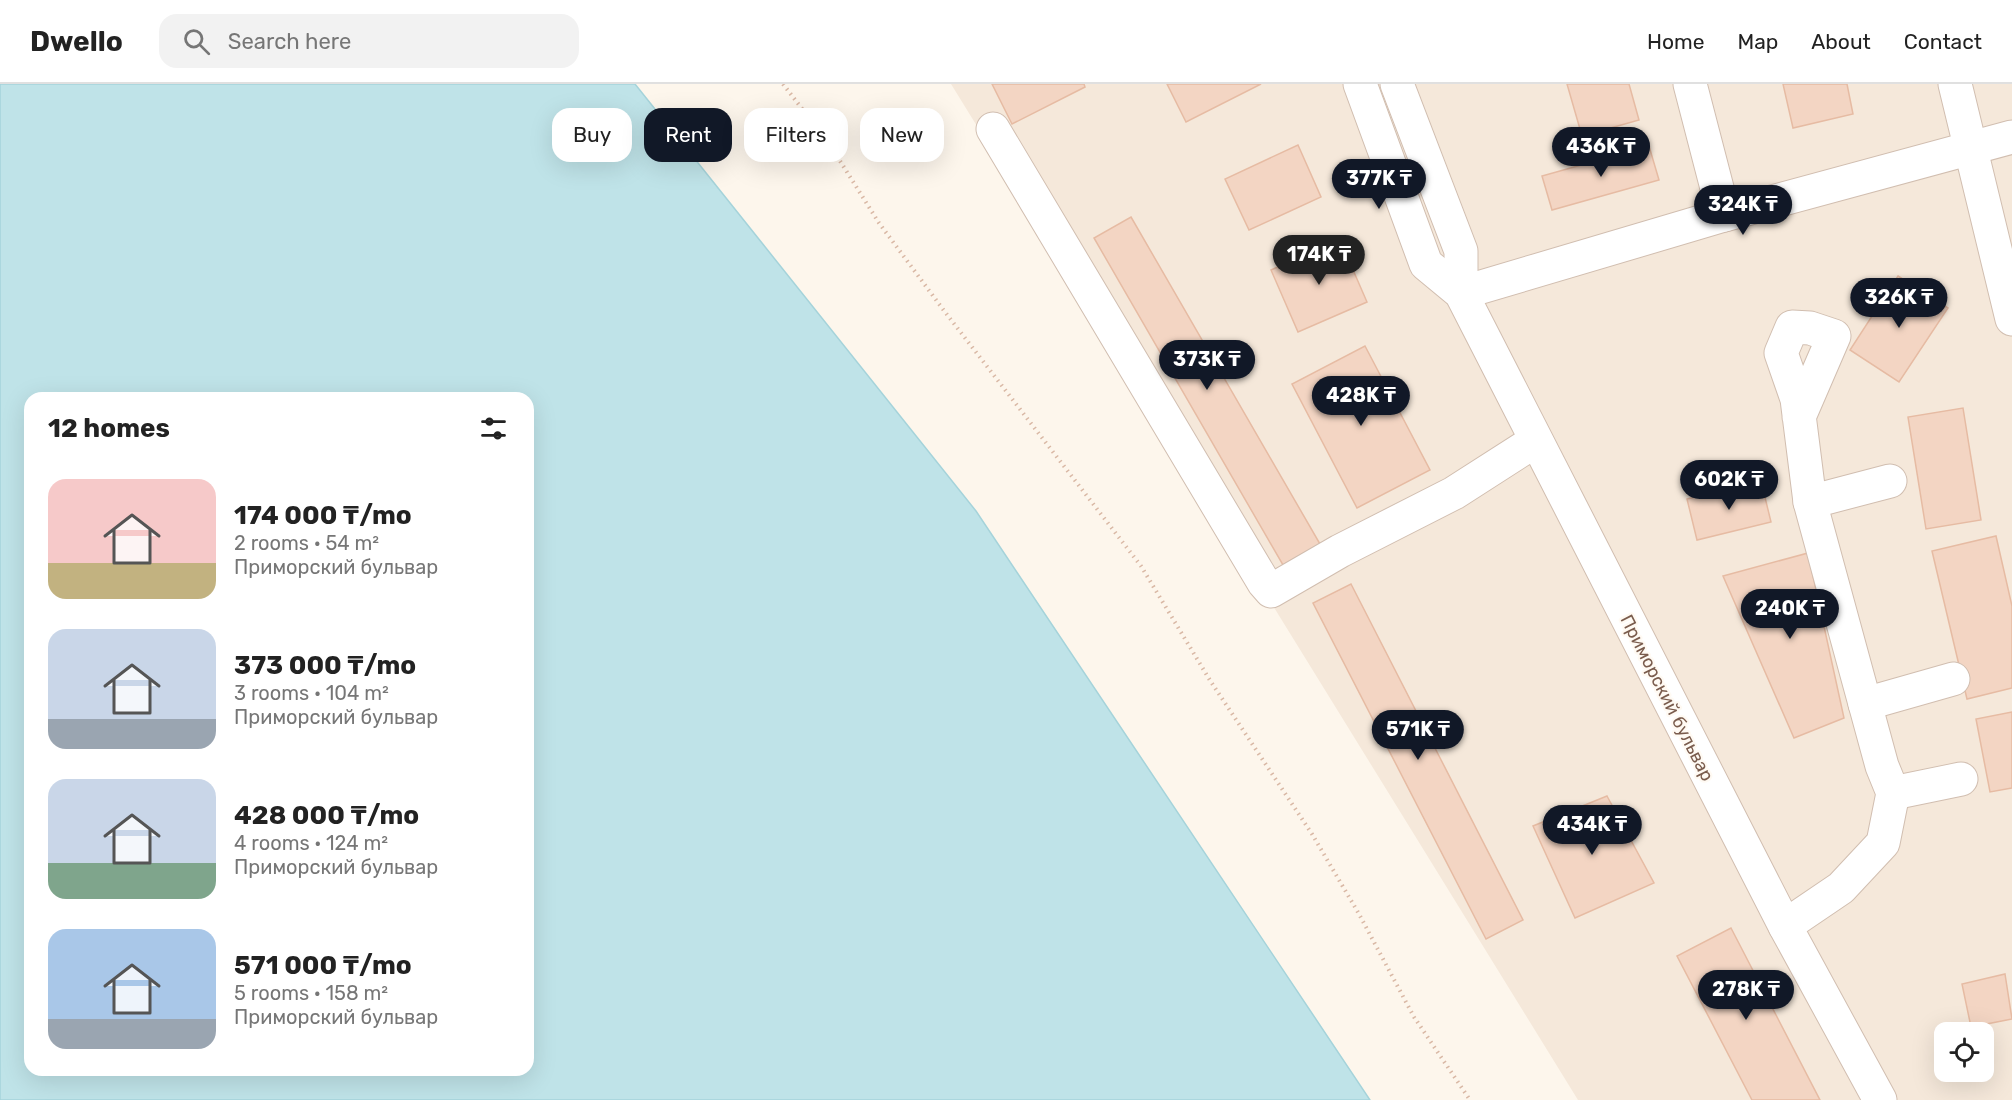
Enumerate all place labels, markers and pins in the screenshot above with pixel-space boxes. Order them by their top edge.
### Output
pin: 436K ₸ [1552,127,1650,178]
pin: 377K ₸ [1330,159,1428,210]
pin: 324K ₸ [1694,185,1792,236]
pin: 174K ₸ [1270,235,1368,286]
pin: 326K ₸ [1850,278,1948,329]
pin: 373K ₸ [1158,340,1256,391]
pin: 428K ₸ [1312,376,1410,427]
pin: 602K ₸ [1680,460,1778,511]
pin: 240K ₸ [1741,589,1839,640]
pin: 571K ₸ [1369,710,1467,761]
pin: 434K ₸ [1543,805,1641,856]
pin: 278K ₸ [1697,970,1795,1021]

